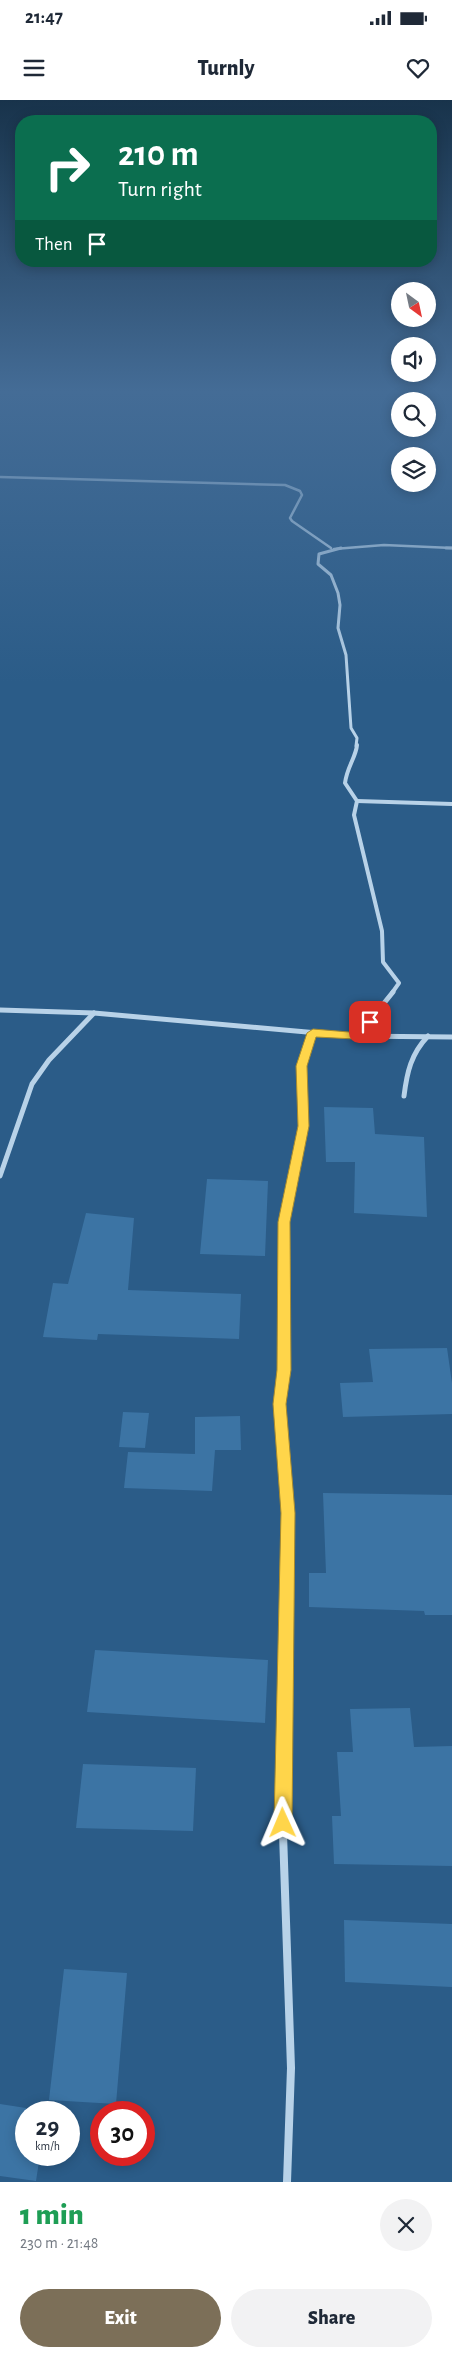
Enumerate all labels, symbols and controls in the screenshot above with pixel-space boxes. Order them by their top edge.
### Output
text: 21:47 [25,8,63,27]
icon: menu [20,54,48,82]
icon: heart [404,54,432,82]
text: Turnly [197,57,255,79]
icon: right [35,135,100,200]
text: 210 m [118,137,199,172]
text: Turn right [118,178,202,200]
icon: arrive [83,230,111,258]
text: Then [35,235,73,254]
north arrow [391,282,436,328]
map controls [391,282,436,492]
button: sound [391,337,436,382]
button: search [391,392,436,437]
button: layers [391,447,436,492]
pin [349,1001,391,1043]
icon: arrive [356,1008,384,1036]
position arrow [256,1796,308,1848]
speed limit sign: 30 [90,2101,155,2166]
text: 29 [36,2115,59,2140]
text: km/h [35,2140,60,2152]
button: close [380,2199,432,2251]
text: 1 min [20,2200,84,2230]
text: 230 m · 21:48 [20,2235,98,2251]
button: Exit [20,2289,221,2347]
button: Share [231,2289,432,2347]

